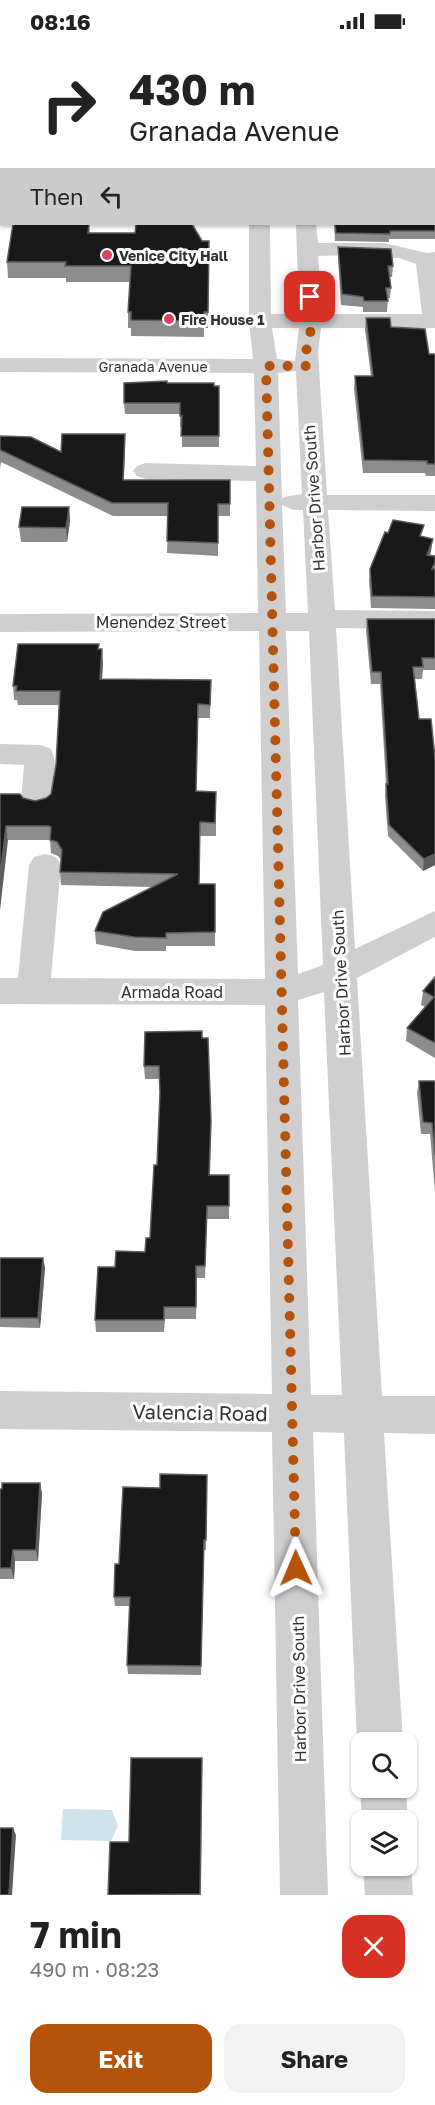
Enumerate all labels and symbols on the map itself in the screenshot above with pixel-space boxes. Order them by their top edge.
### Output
place label: Venice City Hall [119,247,228,264]
marker: Venice City Hall [100,248,114,262]
pin [284,271,335,322]
place label: Fire House 1 [181,311,264,328]
marker: Fire House 1 [162,312,176,326]
street label: Granada Avenue [98,358,208,375]
street label: Harbor Drive South [299,424,329,572]
street label: Menendez Street [96,612,226,632]
street label: Harbor Drive South [327,909,355,1057]
street label: Armada Road [121,982,223,1002]
street label: Valencia Road [132,1399,268,1425]
position arrow [264,1536,328,1600]
street label: Harbor Drive South [288,1616,310,1762]

